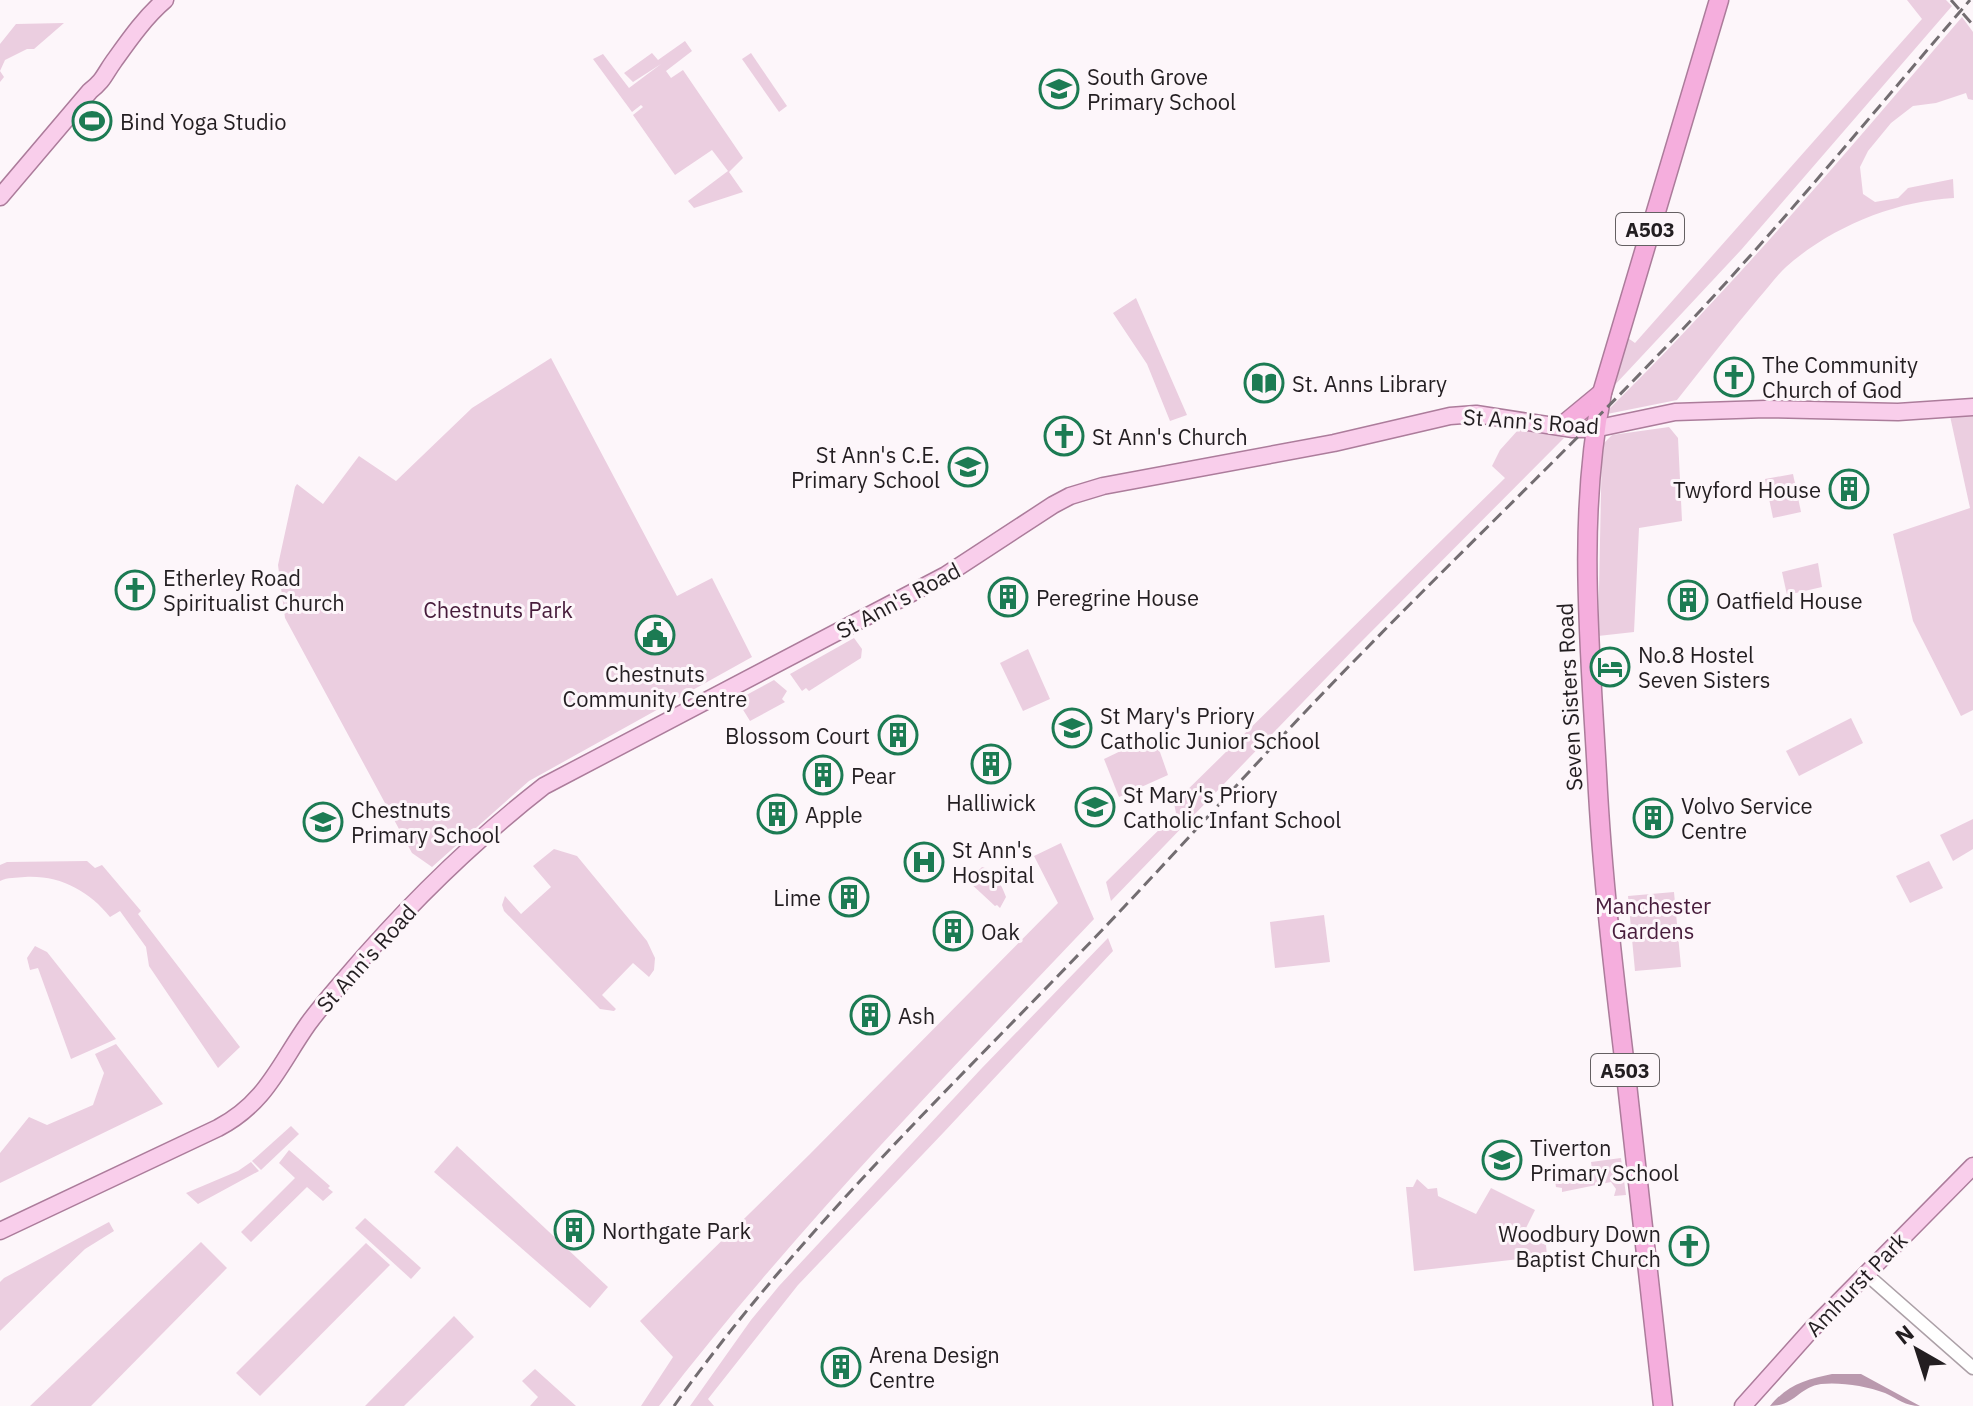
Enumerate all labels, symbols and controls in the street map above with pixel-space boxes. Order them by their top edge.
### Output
place label: South Grove Primary School [1087,62,1236,116]
school or university icon: South Grove Primary School [1038,68,1080,110]
sports icon: Bind Yoga Studio [71,100,113,142]
place label: Bind Yoga Studio [120,107,287,136]
road number: A503 [1616,213,1684,245]
place label: The Community Church of God [1762,350,1918,404]
church icon: The Community Church of God [1713,356,1755,398]
library icon: St. Anns Library [1243,362,1285,404]
place label: St. Anns Library [1292,369,1447,398]
street label: St Ann's Road [1462,402,1600,440]
church icon: St Ann's Church [1043,415,1085,457]
place label: St Ann's Church [1092,422,1248,451]
place label: St Ann's C.E. Primary School [791,440,940,494]
school or university icon: St Ann's C.E. Primary School [947,446,989,488]
building icon: Twyford House [1828,468,1870,510]
place label: Twyford House [1673,475,1821,504]
street label: St Ann's Road [831,555,965,645]
place label: Etherley Road Spiritualist Church [163,563,345,617]
church icon: Etherley Road Spiritualist Church [114,569,156,611]
building icon: Peregrine House [987,576,1029,618]
building icon: Oatfield House [1667,579,1709,621]
place label: Peregrine House [1036,583,1199,612]
place label: Oatfield House [1716,586,1862,615]
park label: Chestnuts Park [423,595,573,624]
street label: Seven Sisters Road [1550,602,1588,792]
public building icon: Chestnuts Community Centre [634,614,676,656]
place label: No.8 Hostel Seven Sisters [1638,640,1770,694]
hotel icon: No.8 Hostel Seven Sisters [1589,646,1631,688]
place label: Chestnuts Community Centre [563,659,747,713]
place label: St Mary's Priory Catholic Junior School [1100,701,1320,755]
school or university icon: St Mary's Priory Catholic Junior School [1051,707,1093,749]
building icon: Blossom Court [877,714,919,756]
place label: Blossom Court [725,721,870,750]
building icon: Halliwick [970,743,1012,785]
building icon: Pear [802,754,844,796]
place label: Pear [851,761,896,790]
place label: St Mary's Priory Catholic Infant School [1123,780,1341,834]
school or university icon: St Mary's Priory Catholic Infant School [1074,786,1116,828]
place label: Halliwick [946,788,1036,817]
place label: Volvo Service Centre [1681,791,1812,845]
building icon: Apple [756,793,798,835]
place label: Chestnuts Primary School [351,795,500,849]
building icon: Volvo Service Centre [1632,797,1674,839]
place label: Apple [805,800,863,829]
school or university icon: Chestnuts Primary School [302,801,344,843]
place label: St Ann's Hospital [952,835,1034,889]
hospital icon: St Ann's Hospital [903,841,945,883]
building icon: Lime [828,876,870,918]
place label: Lime [773,883,821,912]
park label: Manchester Gardens [1595,891,1711,945]
street label: St Ann's Road [310,898,422,1018]
building icon: Oak [932,910,974,952]
place label: Oak [981,917,1020,946]
building icon: Ash [849,994,891,1036]
place label: Ash [898,1001,935,1030]
road number: A503 [1591,1054,1659,1086]
place label: Tiverton Primary School [1530,1133,1679,1187]
school or university icon: Tiverton Primary School [1481,1139,1523,1181]
building icon: Northgate Park [553,1209,595,1251]
place label: Northgate Park [602,1216,751,1245]
place label: Woodbury Down Baptist Church [1498,1219,1661,1273]
church icon: Woodbury Down Baptist Church [1668,1225,1710,1267]
street label: Amhurst Park [1799,1225,1913,1342]
north arrow [1877,1310,1957,1390]
text: N [1889,1318,1919,1350]
place label: Arena Design Centre [869,1340,1000,1394]
building icon: Arena Design Centre [820,1346,862,1388]

